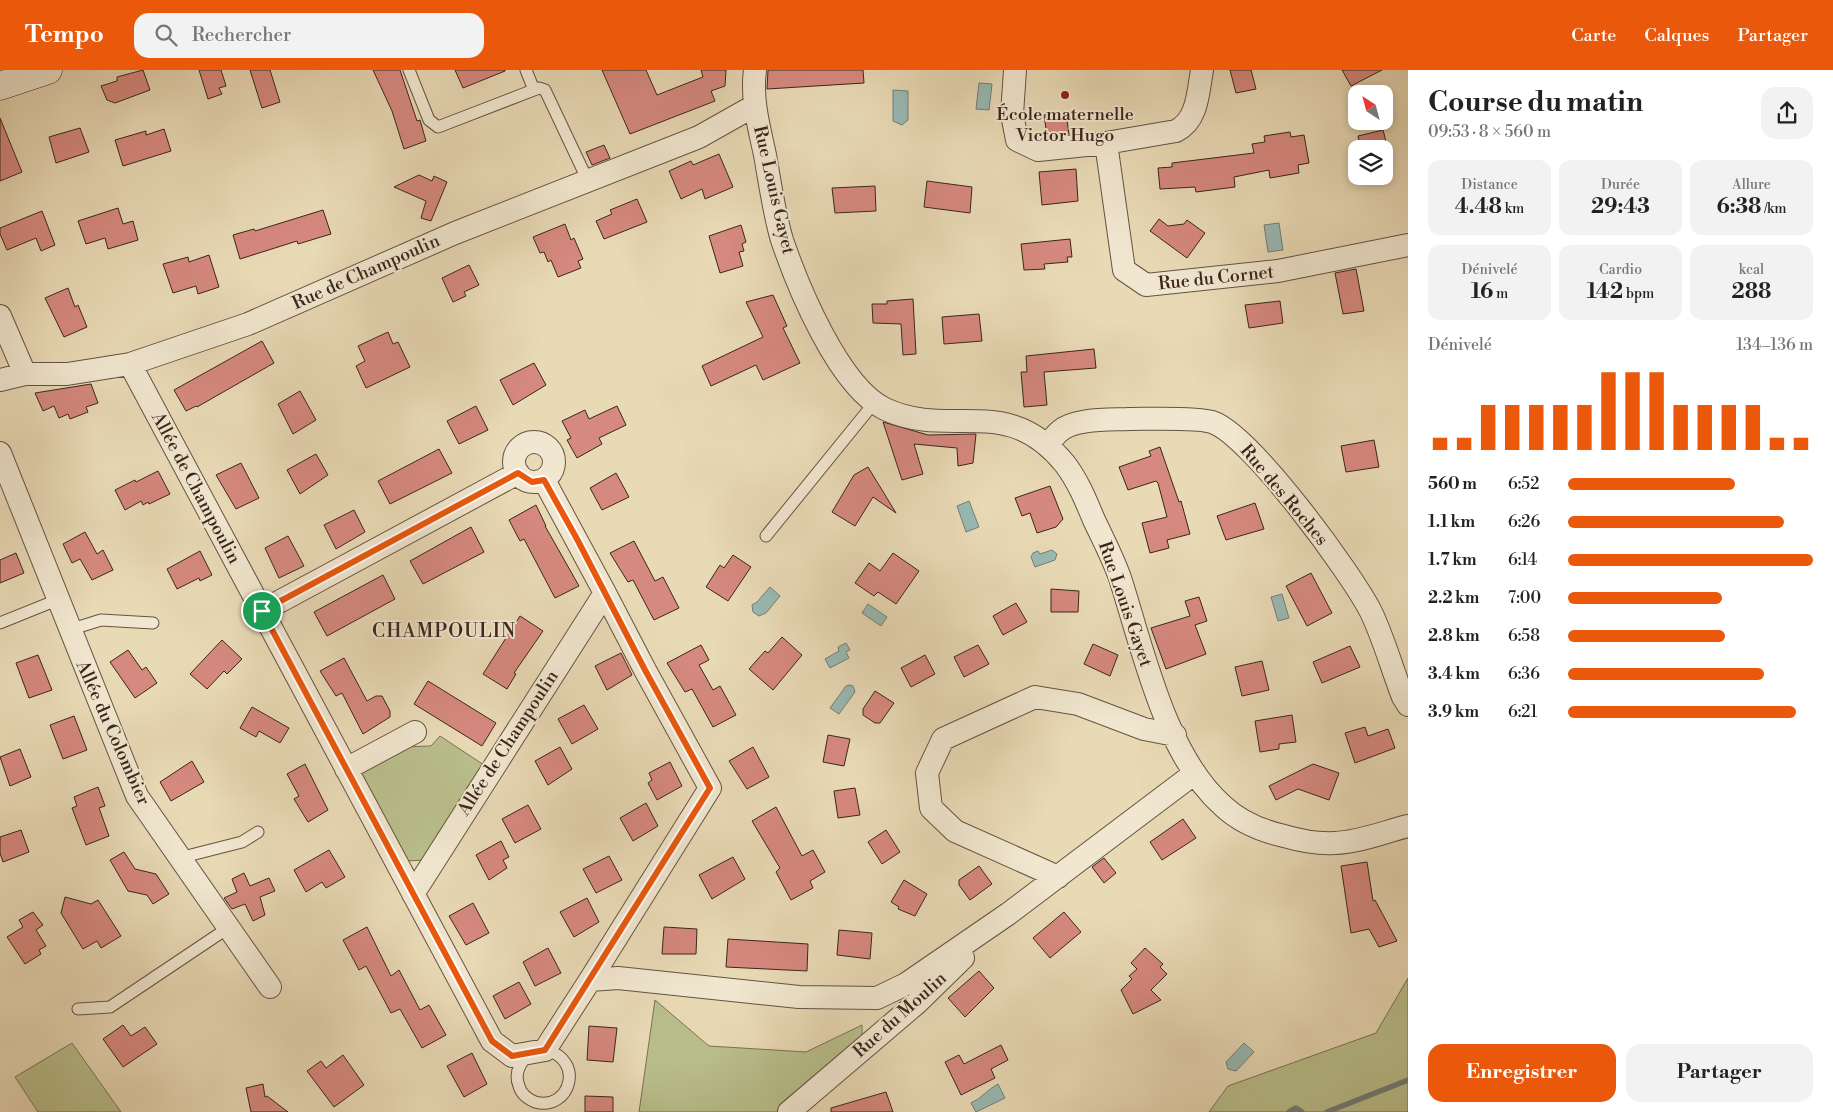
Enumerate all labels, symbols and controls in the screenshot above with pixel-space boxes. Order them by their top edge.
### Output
search box [134,13,484,58]
text: Tempo [25,20,104,50]
icon: search [152,21,180,49]
text: Rechercher [192,23,291,47]
text: Carte [1571,24,1616,47]
text: Calques [1644,24,1709,47]
text: Partager [1737,24,1808,47]
north arrow [1348,85,1392,130]
map controls [1348,85,1393,185]
text: Course du matin [1428,85,1643,120]
button: share [1761,87,1813,139]
marker: École maternelle Victor Hugo [1059,89,1071,101]
place label: École maternelle Victor Hugo [996,103,1134,147]
text: 09:53 · 8 × 560 m [1428,122,1551,142]
street label: Rue Louis Gayet [748,123,800,257]
button: layers [1348,140,1393,185]
text: Distance [1461,176,1518,194]
text: Durée [1601,176,1640,194]
text: Allure [1732,176,1771,194]
text: 4.48 [1455,194,1502,220]
text: 29:43 [1591,194,1650,220]
text: 6:38 [1716,194,1761,220]
text: km [1502,200,1524,218]
text: /km [1761,200,1787,218]
street label: Rue de Champoulin [289,229,444,315]
street label: Rue du Cornet [1157,260,1276,296]
text: Dénivelé [1462,261,1517,279]
text: Cardio [1599,261,1642,279]
text: kcal [1739,261,1764,279]
text: 16 [1471,279,1493,305]
text: 142 [1587,279,1623,305]
text: 288 [1732,279,1771,305]
text: m [1493,285,1508,303]
text: bpm [1623,285,1654,303]
text: Dénivelé [1428,335,1492,355]
text: 134–136 m [1736,335,1813,355]
street label: Allée de Champoulin [146,407,246,568]
street label: Rue des Roches [1235,440,1333,551]
text: 560 m [1428,474,1477,494]
text: 6:52 [1508,474,1539,494]
text: 1.1 km [1428,512,1475,532]
text: 6:26 [1508,512,1540,532]
street label: Rue Louis Gayet [1093,538,1157,670]
text: 1.7 km [1428,550,1477,570]
text: 6:14 [1508,550,1537,570]
text: 2.2 km [1428,588,1479,608]
text: 7:00 [1508,588,1541,608]
pin [241,590,283,632]
icon: arrive [248,597,276,625]
district label: CHAMPOULIN [372,619,516,643]
text: 2.8 km [1428,626,1480,646]
text: 6:58 [1508,626,1540,646]
street label: Allée du Colombier [70,656,155,809]
text: 3.4 km [1428,664,1480,684]
text: 6:36 [1508,664,1540,684]
street label: Allée de Champoulin [452,666,564,821]
text: 3.9 km [1428,702,1479,722]
text: 6:21 [1508,702,1538,722]
street label: Rue du Moulin [848,967,952,1063]
button: Enregistrer [1428,1044,1616,1102]
button: Partager [1626,1044,1813,1102]

